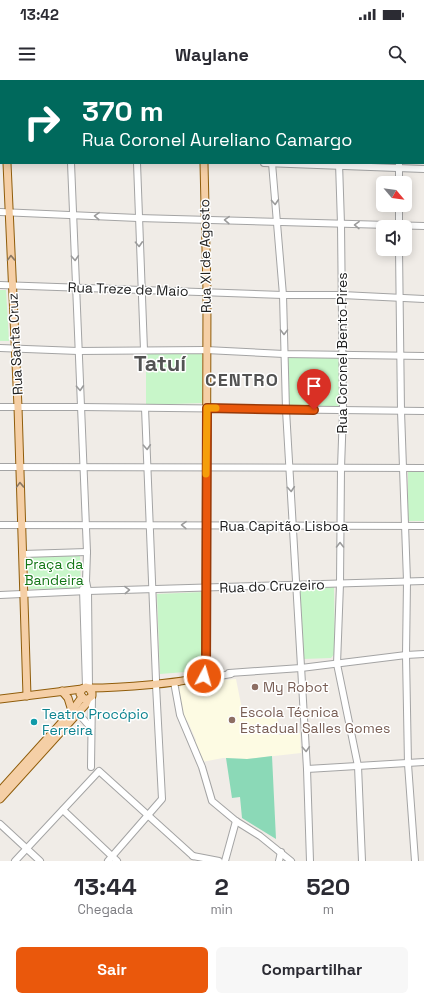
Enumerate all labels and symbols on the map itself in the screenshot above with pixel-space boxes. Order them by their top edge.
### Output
north arrow [376,176,412,212]
street label: Rua XI de Agosto [195,199,215,313]
one-way arrow [271,199,280,205]
one-way arrow [94,212,100,220]
one-way arrow [224,216,230,224]
one-way arrow [354,220,360,229]
one-way arrow [135,241,144,247]
one-way arrow [7,255,16,261]
one-way arrow [70,255,79,261]
street label: Rua Coronel Bento Pires [333,272,351,434]
street label: Rua Treze de Maio [67,278,189,300]
street label: Rua Santa Cruz [3,292,27,396]
one-way arrow [280,329,288,335]
district label: Tatuí [134,349,186,377]
district label: CENTRO [205,368,279,391]
pin [297,369,331,410]
one-way arrow [76,385,84,391]
one-way arrow [143,444,151,450]
one-way arrow [16,482,24,488]
one-way arrow [286,486,295,492]
street label: Rua Capitão Lisboa [219,517,349,535]
one-way arrow [181,521,187,529]
one-way arrow [336,542,344,548]
park label: Praça da Bandeira [24,555,84,589]
street label: Rua do Cruzeiro [219,575,325,597]
one-way arrow [124,585,130,594]
position arrow [183,655,225,697]
place label: My Robot [263,678,329,696]
marker: My Robot [250,682,260,692]
place label: Escola Técnica Estadual Salles Gomes [240,703,390,737]
place label: Teatro Procópio Ferreira [42,705,149,739]
marker: Escola Técnica Estadual Salles Gomes [227,715,237,725]
marker: Teatro Procópio Ferreira [29,717,39,727]
one-way arrow [301,746,310,752]

